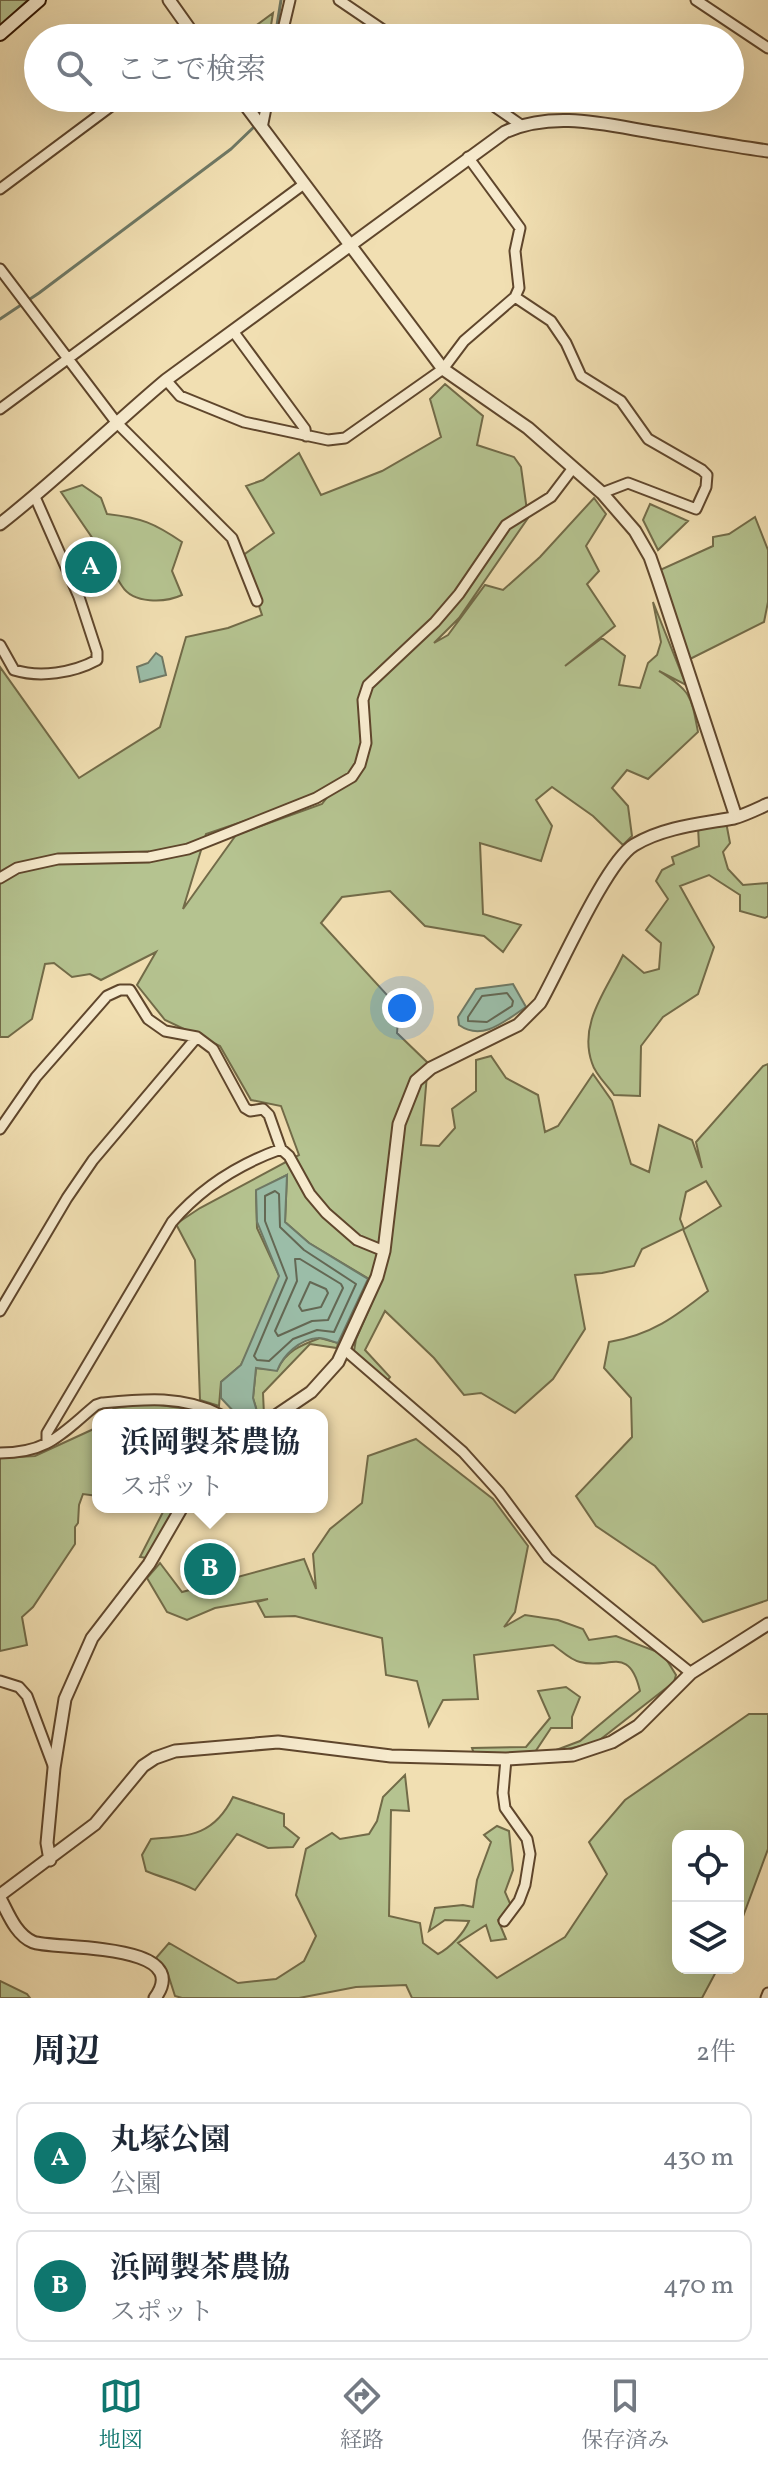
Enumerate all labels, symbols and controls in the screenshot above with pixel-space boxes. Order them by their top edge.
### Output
search box [24,24,744,112]
icon: search [52,46,96,90]
text: ここで検索 [116,50,266,92]
pin: A [65,537,117,597]
your location [382,988,422,1028]
popup [92,1409,328,1513]
text: 浜岡製茶農協 [120,1423,300,1465]
text: スポット [120,1470,224,1506]
pin: B [184,1539,236,1599]
map controls [672,1830,744,1974]
button: locate [672,1830,744,1902]
button: layers [672,1902,744,1974]
text: 周辺 [32,2030,100,2077]
text: 2件 [696,2035,736,2071]
text: 丸塚公園 [110,2120,230,2162]
text: A [51,2140,69,2176]
text: 430 m [663,2140,734,2176]
text: 公園 [110,2167,162,2203]
text: 浜岡製茶農協 [110,2248,290,2290]
text: B [51,2268,69,2304]
text: 470 m [663,2268,734,2304]
text: スポット [110,2295,214,2331]
tab: 地図 [99,2374,143,2457]
tab: 経路 [340,2374,384,2457]
tab: 保存済み [581,2374,669,2457]

